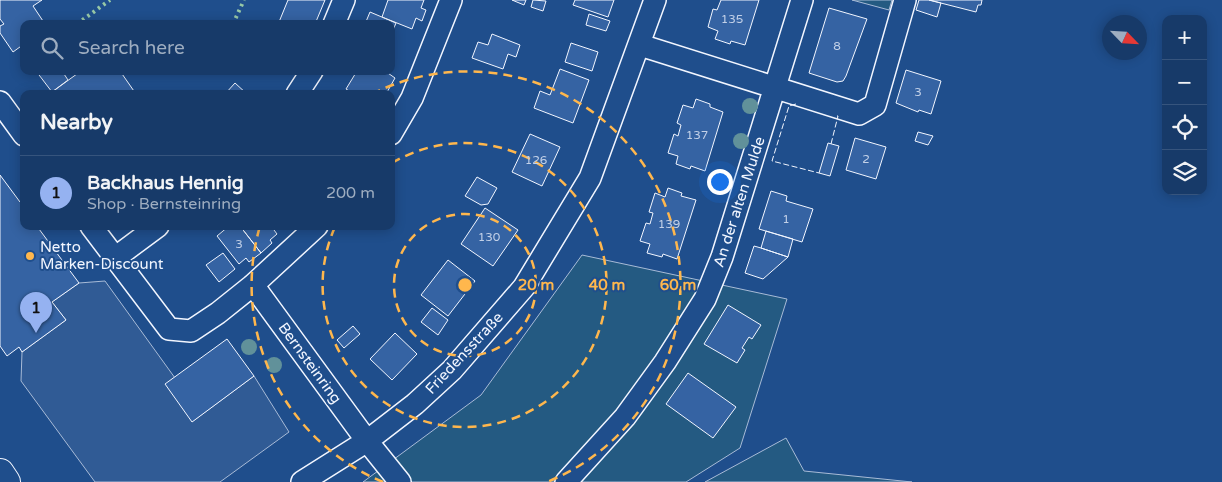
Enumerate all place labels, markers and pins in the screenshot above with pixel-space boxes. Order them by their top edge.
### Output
place label: Netto Marken-Discount [40,238,164,273]
marker: Netto Marken-Discount [24,250,36,262]
centre of rings [456,276,474,294]
pin: 1 [20,292,52,333]

